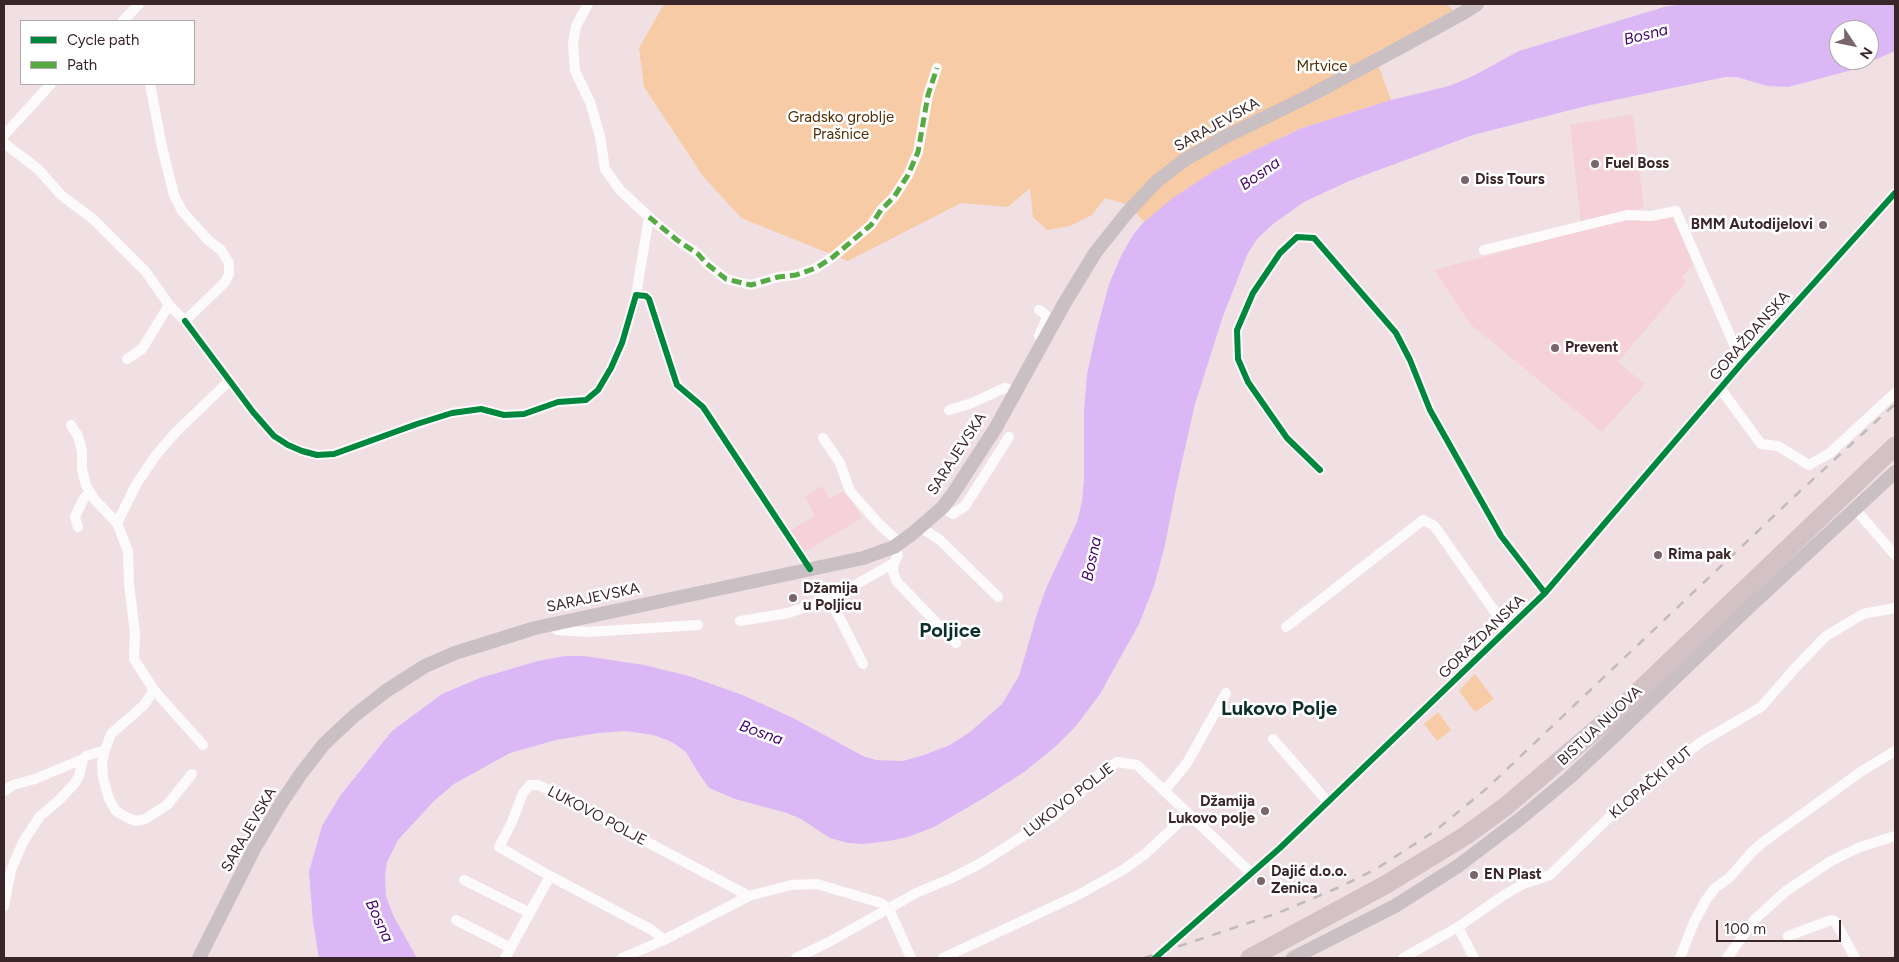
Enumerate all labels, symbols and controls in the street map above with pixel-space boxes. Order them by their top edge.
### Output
legend [20,20,195,85]
water label: Bosna [1622,20,1670,50]
north arrow [1829,20,1879,70]
text: Cycle path [67,31,139,49]
text: N [1856,44,1876,62]
text: Path [67,56,97,74]
park label: Mrtvice [1296,58,1348,76]
street label: SARAJEVSKA [1171,94,1263,156]
park label: Gradsko groblje Prašnice [788,109,894,144]
water label: Bosna [1236,153,1284,195]
place label: Fuel Boss [1605,155,1669,173]
marker: Fuel Boss [1589,158,1601,170]
place label: Diss Tours [1475,171,1545,189]
marker: Diss Tours [1459,174,1471,186]
place label: BMM Autodijelovi [1691,216,1813,234]
marker: BMM Autodijelovi [1817,219,1829,231]
street label: GORAŽDANSKA [1706,288,1794,384]
place label: Prevent [1565,339,1619,357]
marker: Prevent [1549,342,1561,354]
street label: SARAJEVSKA [924,409,990,499]
water label: Bosna [1078,535,1106,583]
place label: Rima pak [1668,546,1731,564]
marker: Rima pak [1652,549,1664,561]
street label: SARAJEVSKA [545,579,641,617]
place label: Džamija u Poljicu [803,580,861,615]
street label: GORAŽDANSKA [1435,591,1529,683]
marker: Džamija u Poljicu [787,592,799,604]
district label: Poljice [919,619,981,643]
street label: BISTUA NUOVA [1554,682,1646,770]
district label: Lukovo Polje [1221,697,1337,721]
water label: Bosna [737,716,785,750]
street label: KLOPAČKI PUT [1606,743,1696,823]
street label: LUKOVO POLJE [1020,759,1118,841]
street label: LUKOVO POLJE [544,782,650,850]
street label: SARAJEVSKA [218,785,280,875]
place label: Džamija Lukovo polje [1168,793,1255,828]
marker: Džamija Lukovo polje [1259,805,1271,817]
place label: Dajić d.o.o. Zenica [1271,863,1347,898]
place label: EN Plast [1484,866,1542,884]
marker: EN Plast [1468,869,1480,881]
marker: Dajić d.o.o. Zenica [1255,875,1267,887]
water label: Bosna [361,897,397,945]
scale bar [1719,910,1844,942]
text: 100 m [1724,920,1766,938]

